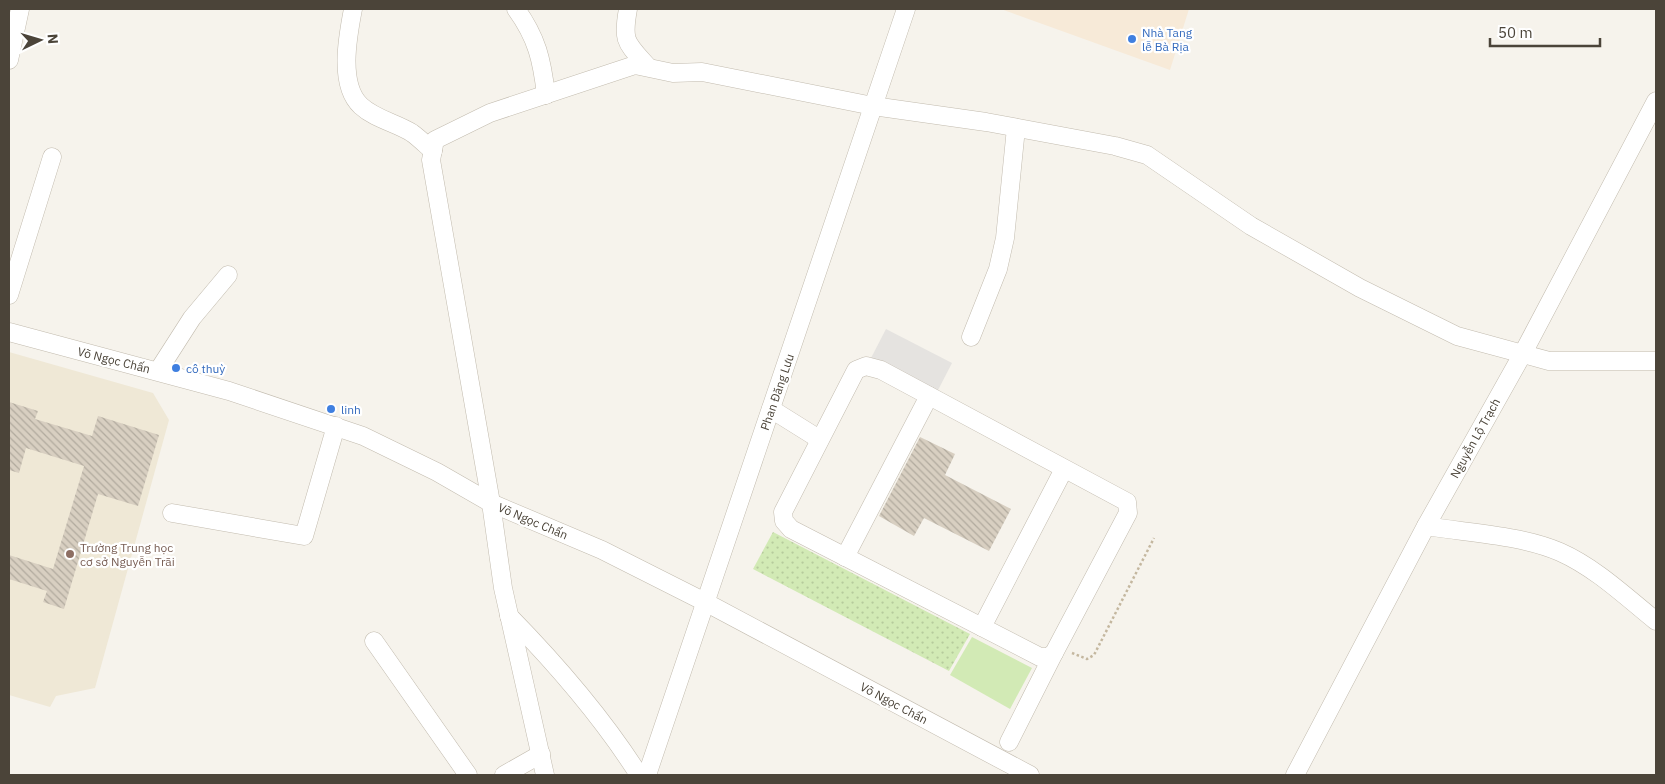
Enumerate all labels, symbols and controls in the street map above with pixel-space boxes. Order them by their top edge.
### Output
north arrow [15,15,65,65]
scale bar [1490,15,1600,47]
text: 50 m [1498,23,1533,42]
place label: Nhà Tang lễ Bà Rịa [1142,25,1193,54]
text: N [44,33,62,45]
marker: Nhà Tang lễ Bà Rịa [1126,33,1138,45]
street label: Võ Ngọc Chấn [76,344,152,376]
street label: Phan Đăng Lưu [757,352,797,432]
place label: cô thuỳ [186,361,225,376]
marker: cô thuỳ [170,362,182,374]
street label: Nguyễn Lộ Trạch [1447,395,1503,481]
place label: linh [341,402,361,417]
marker: linh [325,403,337,415]
street label: Võ Ngọc Chấn [496,500,570,542]
place label: Trường Trung học cơ sở Nguyễn Trãi [80,540,175,569]
marker: Trường Trung học cơ sở Nguyễn Trãi [64,548,76,560]
street label: Võ Ngọc Chấn [858,679,930,727]

